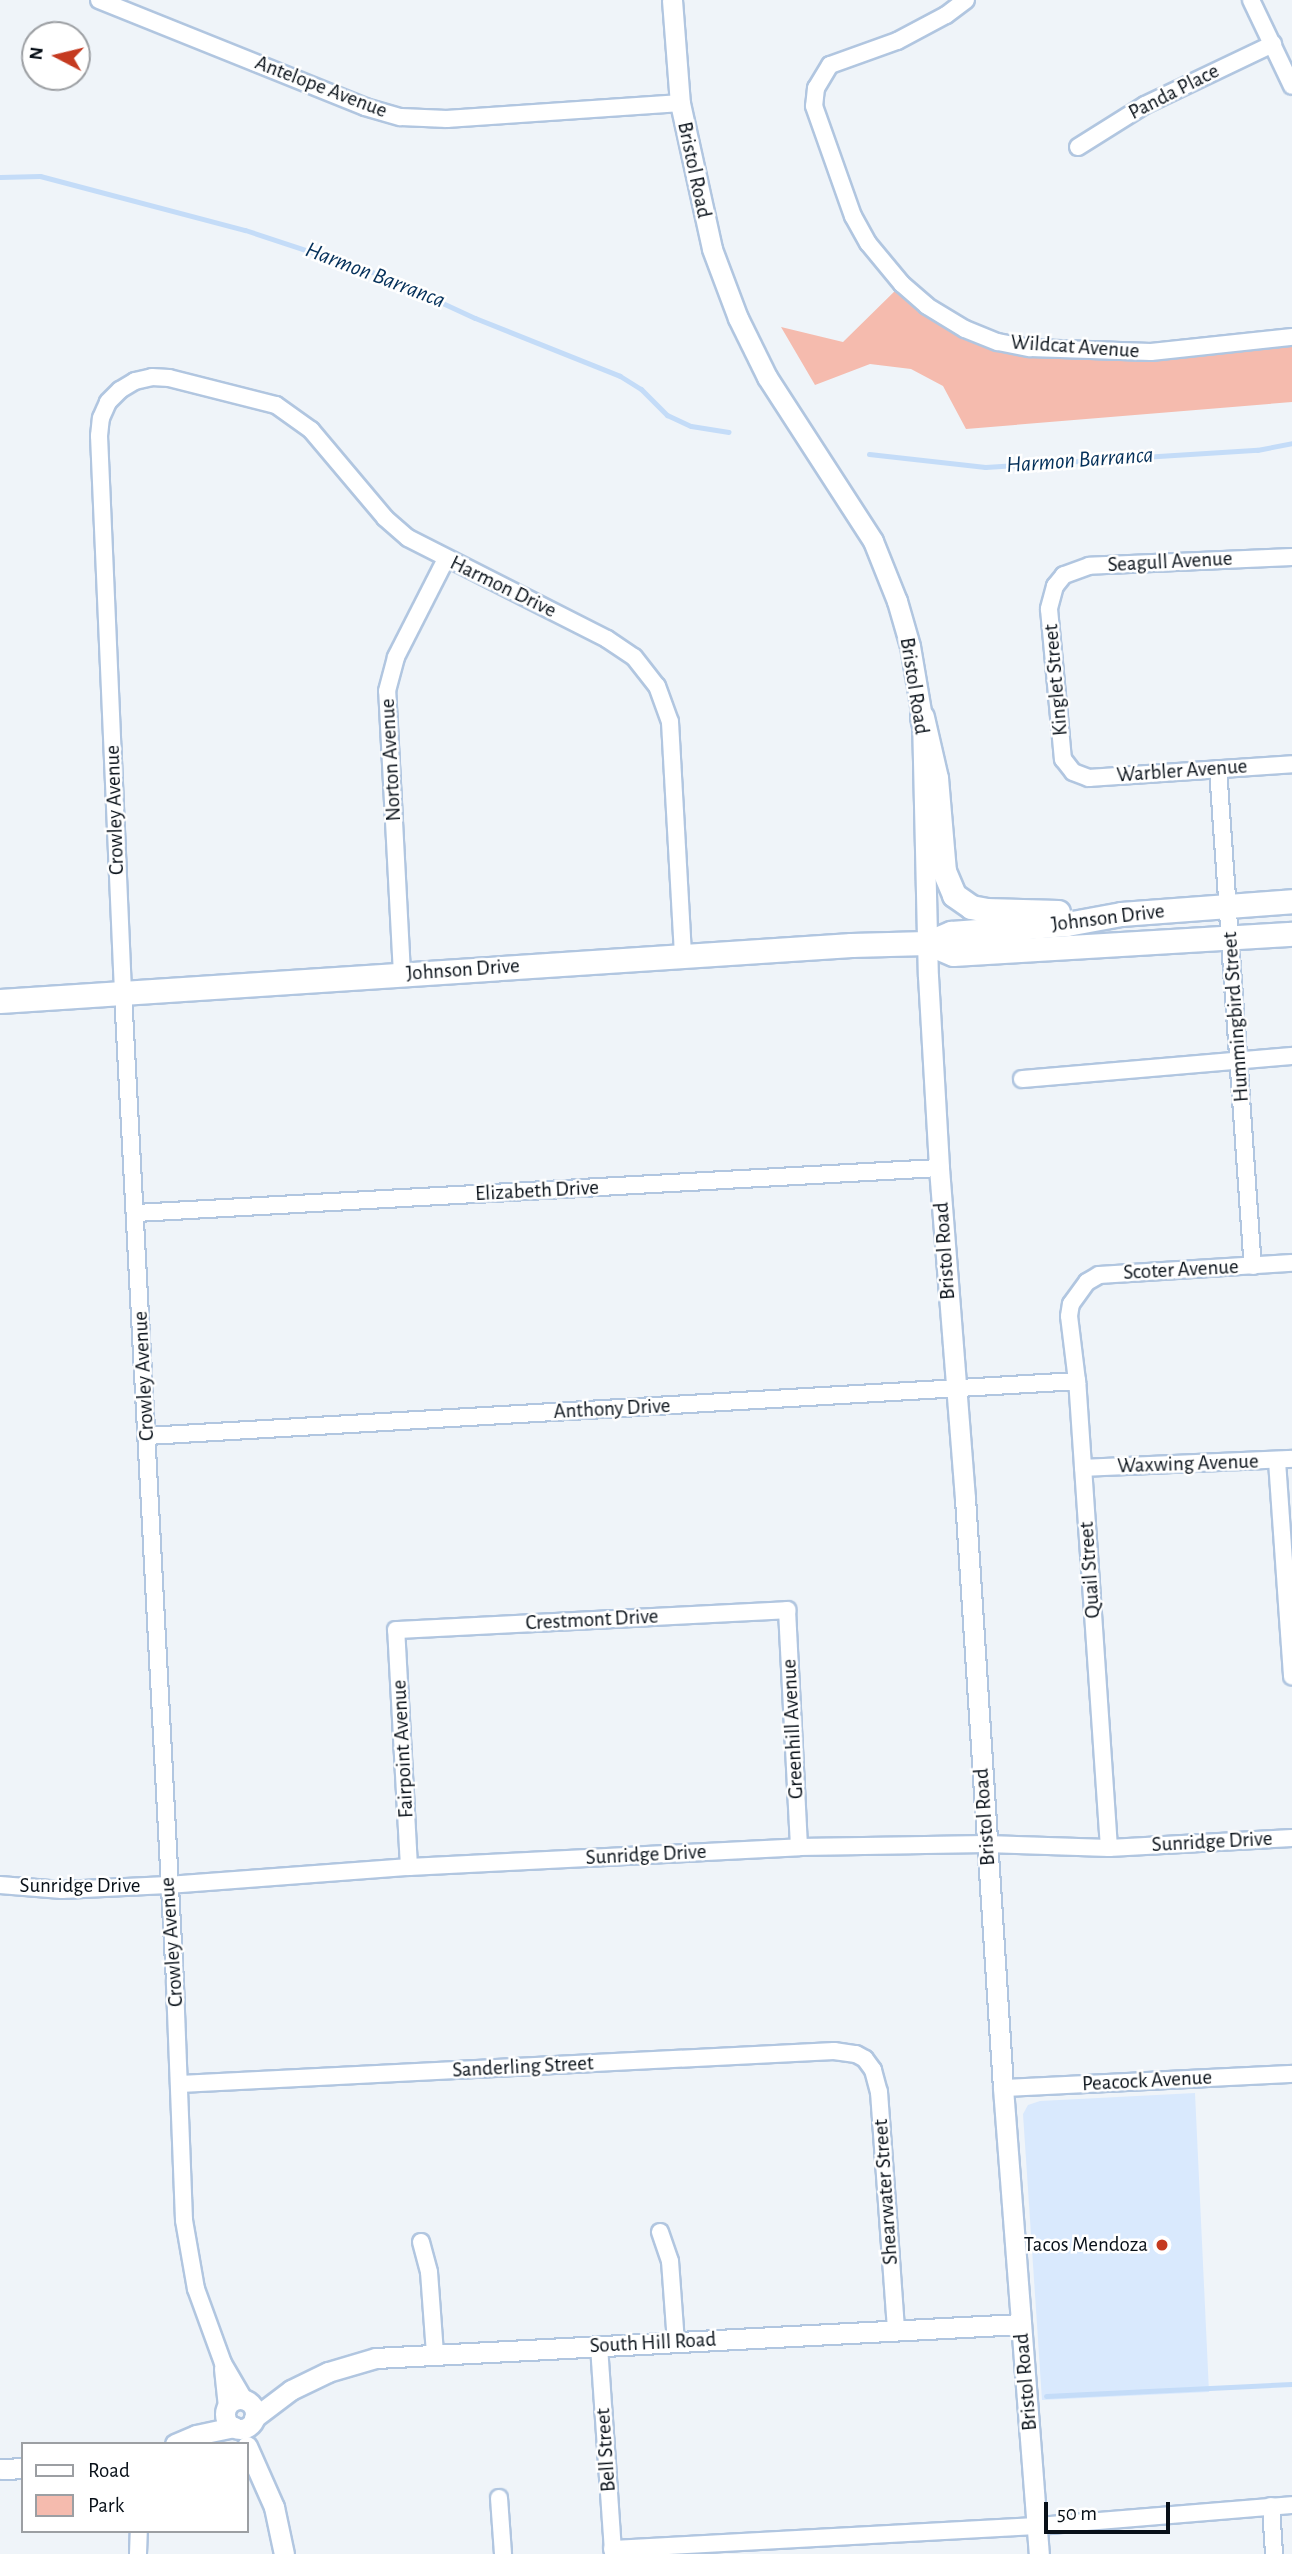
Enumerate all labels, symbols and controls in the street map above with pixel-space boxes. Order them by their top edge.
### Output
north arrow [21,21,91,91]
text: N [26,46,47,61]
street label: Antelope Avenue [251,50,391,124]
street label: Panda Place [1124,58,1224,126]
street label: Bristol Road [672,120,716,220]
water label: Harmon Barranca [301,237,449,315]
street label: Wildcat Avenue [1010,330,1140,364]
water label: Harmon Barranca [1006,442,1154,480]
street label: Seagull Avenue [1107,546,1233,578]
street label: Harmon Drive [446,550,560,624]
street label: Kinglet Street [1039,623,1073,737]
street label: Bristol Road [894,636,934,736]
street label: Norton Avenue [375,698,407,822]
street label: Crowley Avenue [100,745,130,875]
street label: Warbler Avenue [1116,754,1248,788]
street label: Johnson Drive [1050,899,1166,937]
street label: Hummingbird Street [1217,931,1255,1103]
street label: Johnson Drive [405,953,521,987]
street label: Elizabeth Drive [474,1175,600,1207]
street label: Bristol Road [929,1201,961,1301]
street label: Scoter Avenue [1123,1254,1239,1286]
street label: Crowley Avenue [128,1310,160,1442]
street label: Anthony Drive [553,1393,671,1425]
street label: Waxwing Avenue [1117,1449,1259,1479]
street label: Quail Street [1074,1521,1106,1619]
street label: Crestmont Drive [525,1604,659,1636]
street label: Greenhill Avenue [777,1658,809,1800]
street label: Fairpoint Avenue [387,1679,419,1819]
street label: Bristol Road [969,1767,1001,1867]
street label: Sunridge Drive [1151,1826,1273,1858]
street label: Sunridge Drive [585,1839,707,1871]
street label: Sunridge Drive [20,1873,140,1899]
street label: Crowley Avenue [155,1876,189,2008]
street label: Sanderling Street [452,2051,594,2083]
street label: Peacock Avenue [1081,2065,1213,2097]
street label: Shearwater Street [868,2118,904,2266]
place label: Tacos Mendoza [1024,2232,1148,2258]
marker: Tacos Mendoza [1154,2237,1170,2253]
street label: South Hill Road [589,2327,717,2359]
street label: Bristol Road [1009,2332,1043,2432]
street label: Bell Street [591,2407,621,2493]
legend [21,2442,248,2533]
text: Road [88,2460,130,2481]
scale bar [1047,2488,1173,2532]
text: Park [88,2495,124,2516]
text: 50 m [1057,2503,1097,2524]

